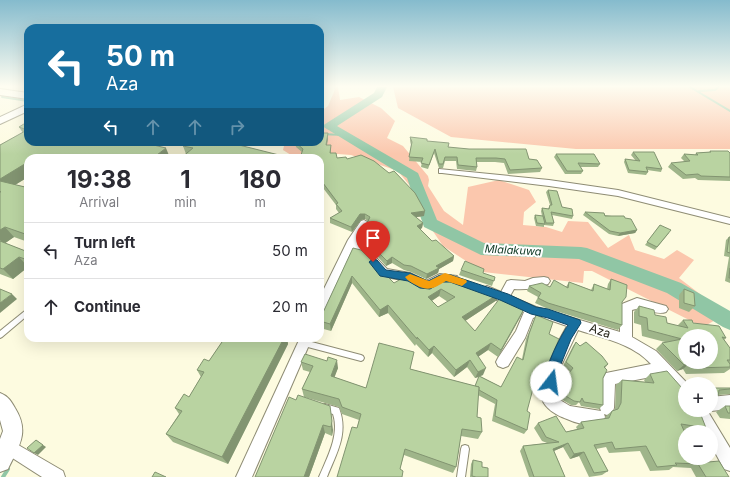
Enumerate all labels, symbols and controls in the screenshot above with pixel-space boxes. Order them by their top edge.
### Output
text: 50 m [106,39,175,73]
icon: left [40,40,92,92]
text: Aza [106,73,138,94]
icon: left [100,116,122,138]
icon: ahead [142,116,164,138]
icon: ahead [184,116,206,138]
icon: right [226,116,248,138]
text: 19:38 [67,165,132,194]
text: 1 [180,165,191,194]
text: 180 [239,165,281,194]
text: Arrival [79,194,119,210]
text: min [174,194,197,210]
text: m [255,194,266,210]
pin [356,221,390,262]
icon: arrive [362,227,384,249]
text: Turn left [74,233,135,252]
icon: left [40,240,62,262]
text: 50 m [272,241,308,260]
water label: Mlalakuwa [484,242,542,258]
text: Aza [74,252,97,268]
icon: ahead [40,296,62,318]
text: Continue [74,297,141,316]
text: 20 m [272,297,308,316]
street label: Aza [587,320,613,341]
map controls [678,329,718,465]
button: sound [678,329,718,369]
position arrow [530,361,572,403]
button: + [678,377,718,417]
button: − [678,425,718,465]

